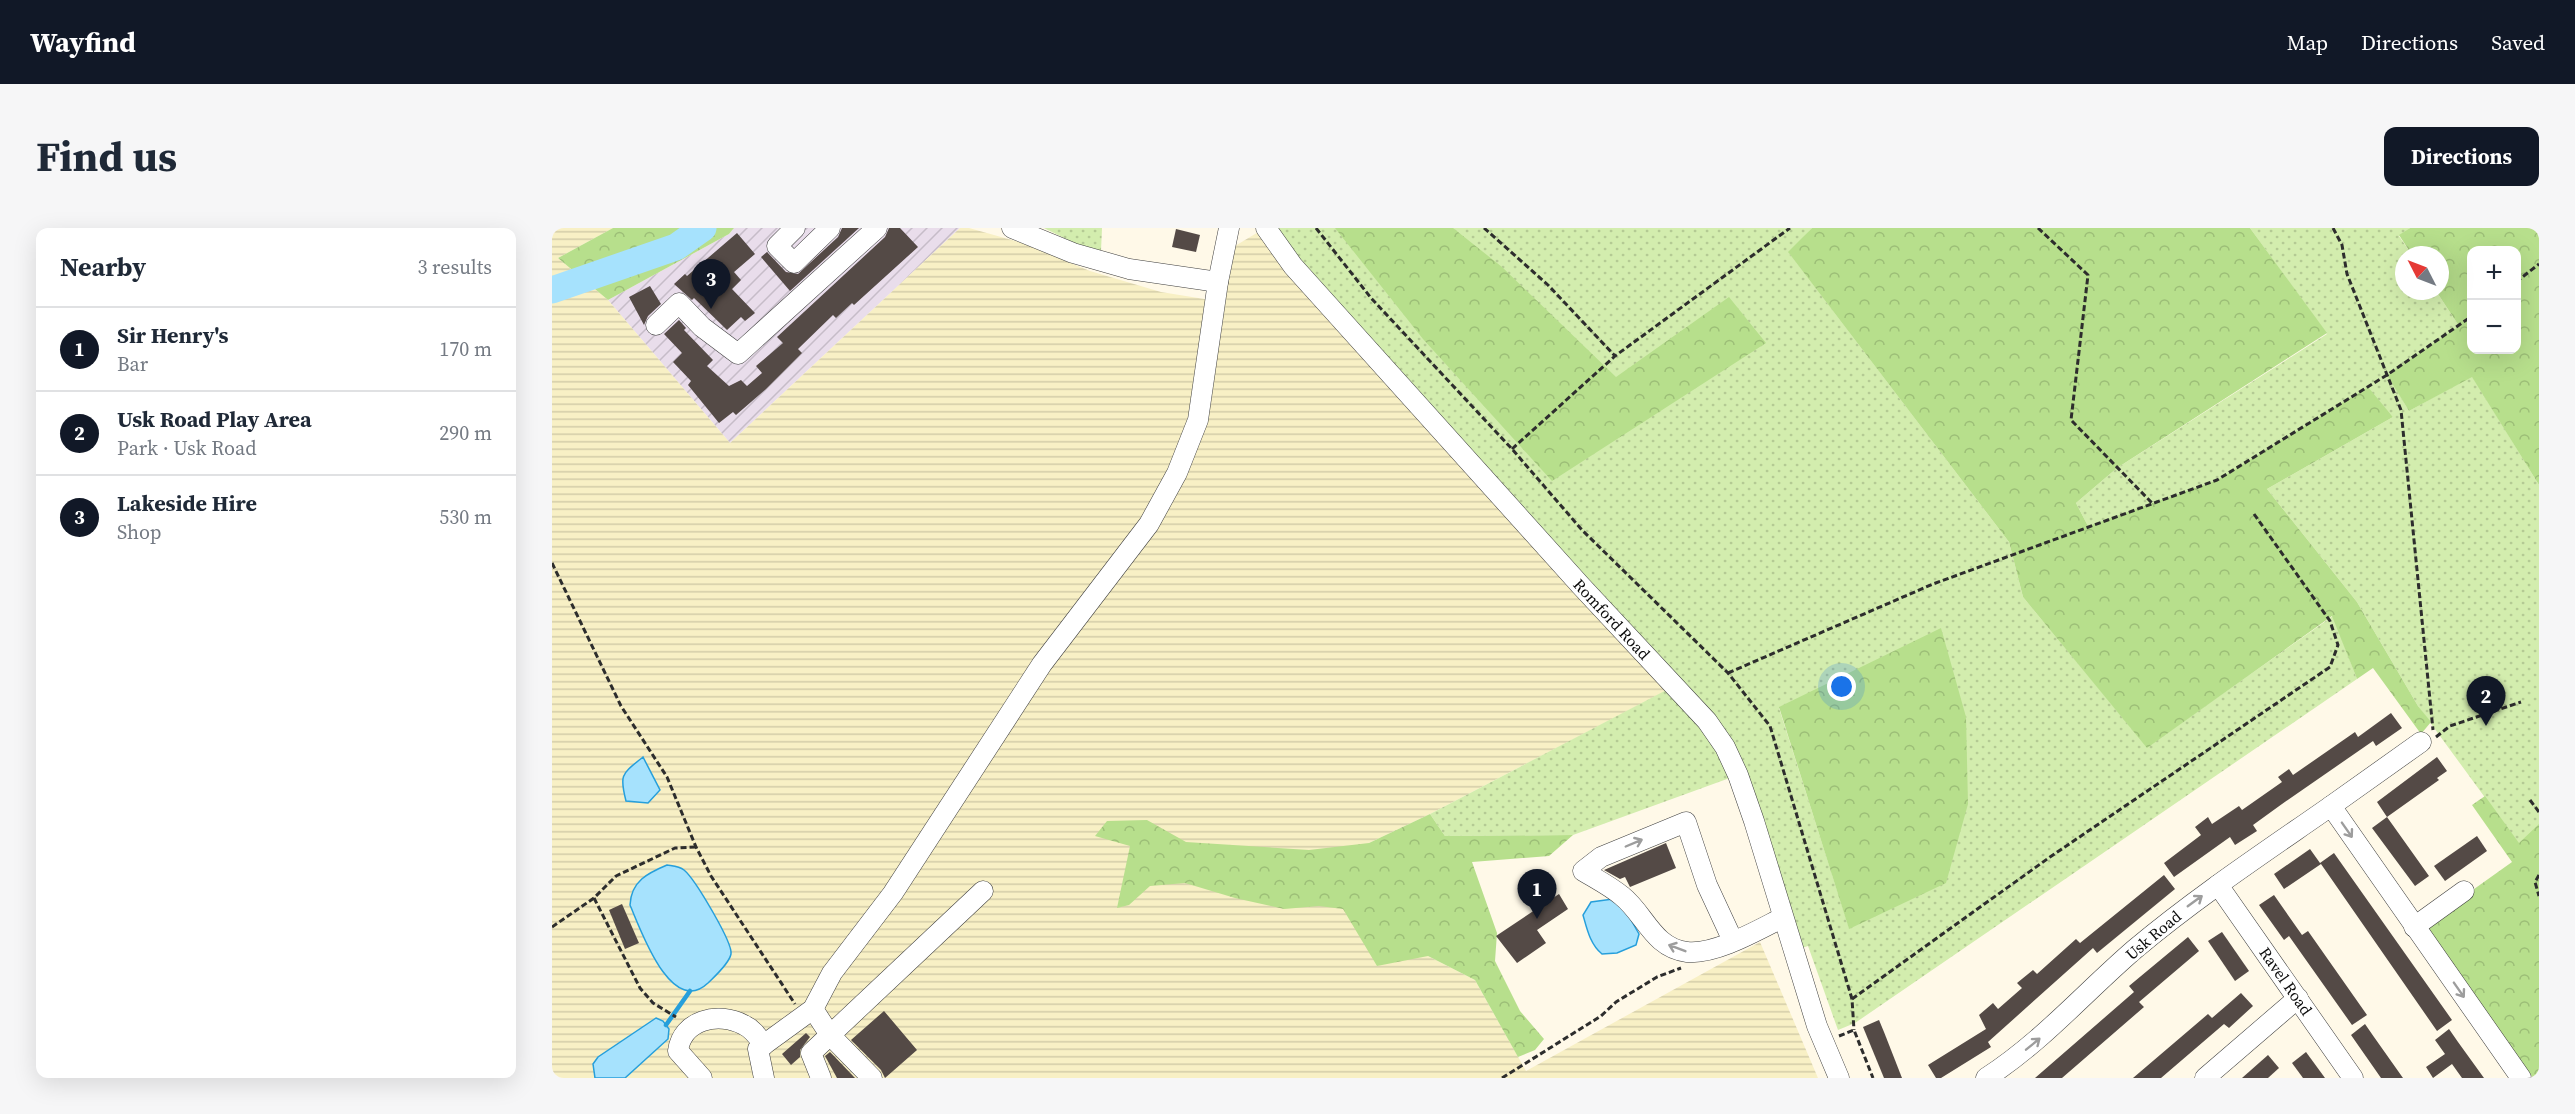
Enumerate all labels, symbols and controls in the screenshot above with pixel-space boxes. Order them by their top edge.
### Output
text: Wayfind [30,23,136,61]
text: Map [2287,28,2328,57]
text: Directions [2361,28,2458,57]
text: Saved [2491,28,2545,57]
text: Find us [36,127,177,185]
button: Directions [2384,127,2539,186]
north arrow [2395,246,2449,300]
map controls [2467,246,2521,354]
button: + [2467,246,2521,300]
text: Nearby [60,249,146,285]
text: 3 results [417,253,492,281]
pin: 3 [692,260,730,309]
button: − [2467,300,2521,354]
text: Sir Henry's [117,320,228,350]
text: 1 [74,335,85,363]
text: 170 m [439,335,492,363]
text: Bar [117,350,148,378]
text: Usk Road Play Area [117,404,312,434]
text: 2 [74,419,85,447]
text: 290 m [439,419,492,447]
text: Park · Usk Road [117,434,257,462]
text: Lakeside Hire [117,488,257,518]
text: 3 [74,503,85,531]
text: 530 m [439,503,492,531]
text: Shop [117,518,162,546]
street label: Romford Road [1569,574,1655,664]
your location [1827,672,1856,701]
pin: 2 [2466,676,2506,726]
one-way arrow [2341,821,2353,837]
one-way arrow [1625,837,1643,849]
pin: 1 [1518,870,1556,919]
one-way arrow [2187,895,2203,908]
street label: Usk Road [2120,905,2186,965]
one-way arrow [1668,942,1687,953]
street label: Ravel Road [2254,942,2318,1020]
one-way arrow [2453,981,2465,997]
one-way arrow [2025,1037,2041,1050]

